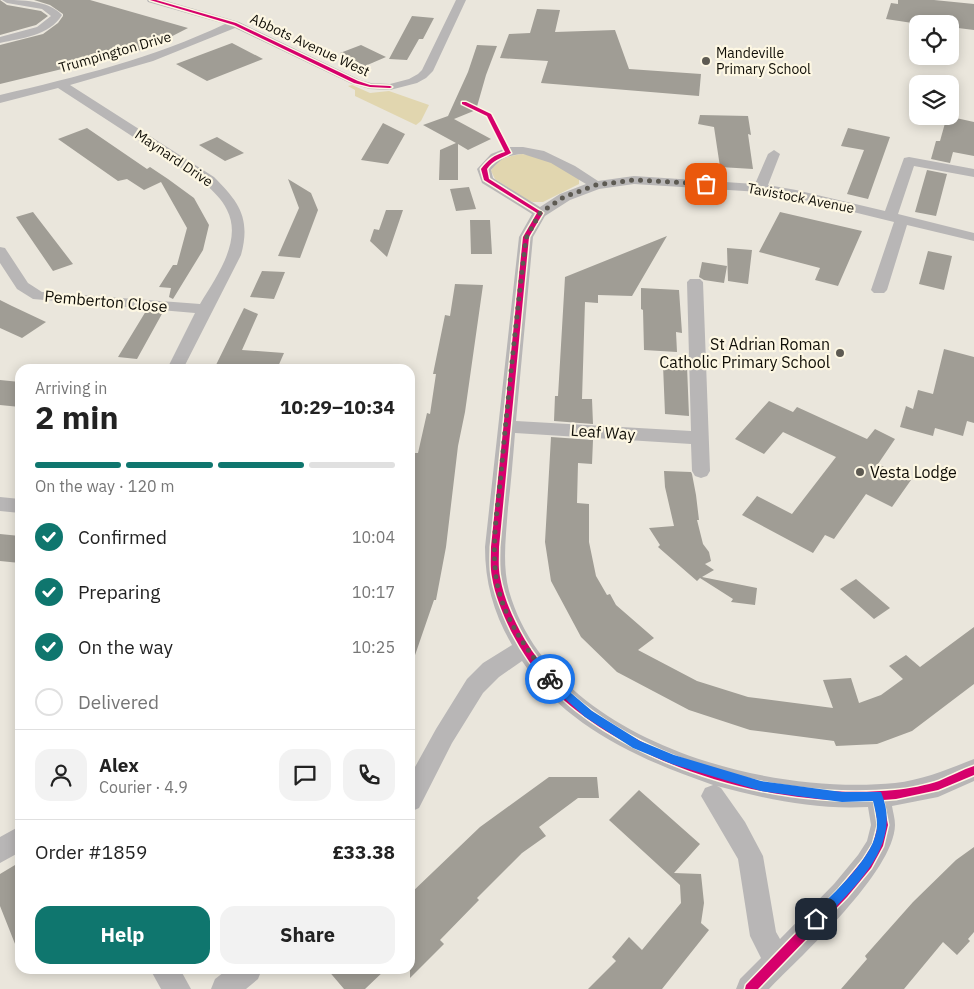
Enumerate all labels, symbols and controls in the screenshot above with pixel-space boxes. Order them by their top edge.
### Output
street label: Abbots Avenue West [247,9,373,81]
map controls [909,15,959,125]
button: locate [909,15,959,65]
street label: Trumpington Drive [57,27,174,77]
place label: Mandeville Primary School [716,44,811,78]
marker: Mandeville Primary School [700,55,712,67]
button: layers [909,75,959,125]
street label: Maynard Drive [132,125,217,191]
pin [685,163,727,205]
icon: bag [692,170,720,198]
street label: Tavistock Avenue [746,179,856,217]
street label: Pemberton Close [44,286,169,316]
place label: St Adrian Roman Catholic Primary School [659,334,830,372]
marker: St Adrian Roman Catholic Primary School [834,347,846,359]
text: Arriving in [35,378,107,398]
text: 10:29–10:34 [280,395,395,419]
text: 2 min [35,396,119,438]
street label: Leaf Way [570,420,636,444]
place label: Vesta Lodge [870,462,957,482]
marker: Vesta Lodge [854,466,866,478]
text: On the way · 120 m [35,476,174,496]
icon: check [35,523,63,551]
text: Confirmed [78,525,167,549]
text: 10:04 [352,527,395,547]
icon: check [35,578,63,606]
text: Preparing [78,580,160,604]
text: 10:17 [352,582,395,602]
icon: check [35,633,63,661]
text: On the way [78,635,173,659]
text: 10:25 [352,637,395,657]
courier [525,654,575,704]
icon: bike [536,665,564,693]
text: Delivered [78,690,159,714]
button: person [35,749,87,801]
button: chat [279,749,331,801]
button: phone [343,749,395,801]
text: Alex [99,753,139,777]
text: Courier · 4.9 [99,777,188,797]
text: Order #1859 [35,840,147,864]
text: £33.38 [332,840,395,864]
pin [795,898,837,940]
icon: home [802,905,830,933]
button: Help [35,906,210,964]
button: Share [220,906,395,964]

